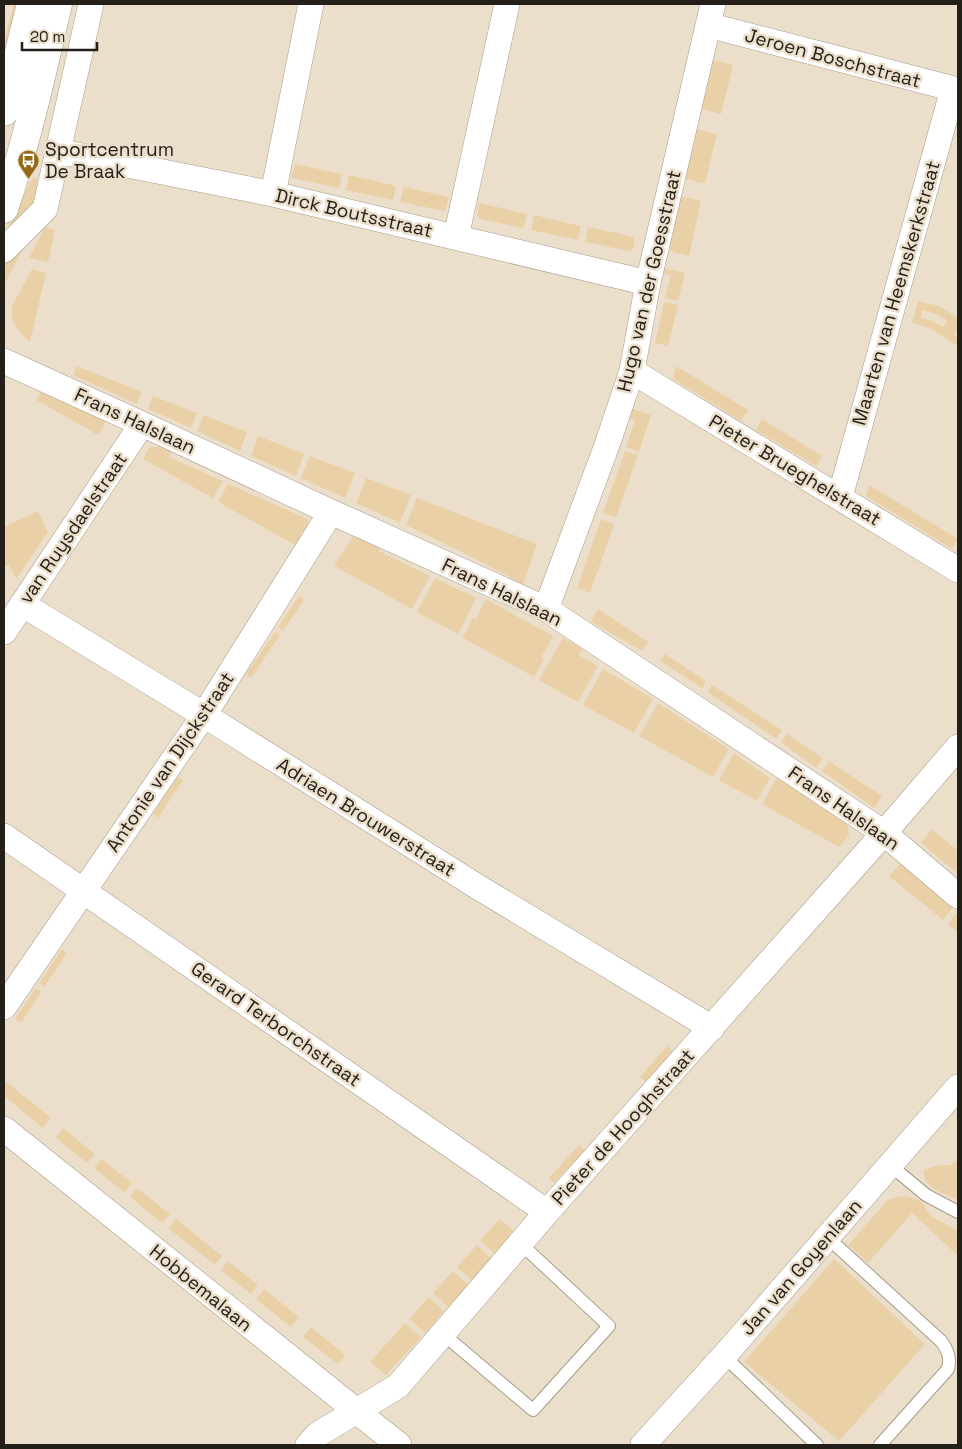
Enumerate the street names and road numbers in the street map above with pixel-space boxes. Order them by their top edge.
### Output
street label: Jeroen Boschstraat [742,22,924,94]
street label: Maarten van Heemskerkstraat [846,158,946,428]
street label: Hugo van der Goesstraat [611,168,687,394]
street label: Dirck Boutsstraat [273,183,435,243]
street label: Frans Halslaan [70,382,200,460]
street label: Pieter Brueghelstraat [704,409,886,531]
street label: van Ruysdaelstraat [13,448,133,608]
street label: Frans Halslaan [438,552,566,632]
street label: Antonie van Dijckstraat [100,667,240,857]
street label: Adriaen Brouwerstraat [272,752,460,882]
street label: Frans Halslaan [783,760,905,856]
street label: Gerard Terborchstraat [186,956,366,1092]
street label: Pieter de Hooghstraat [546,1044,700,1210]
street label: Jan van Goyenlaan [735,1194,867,1340]
street label: Hobbemalaan [144,1239,258,1337]

